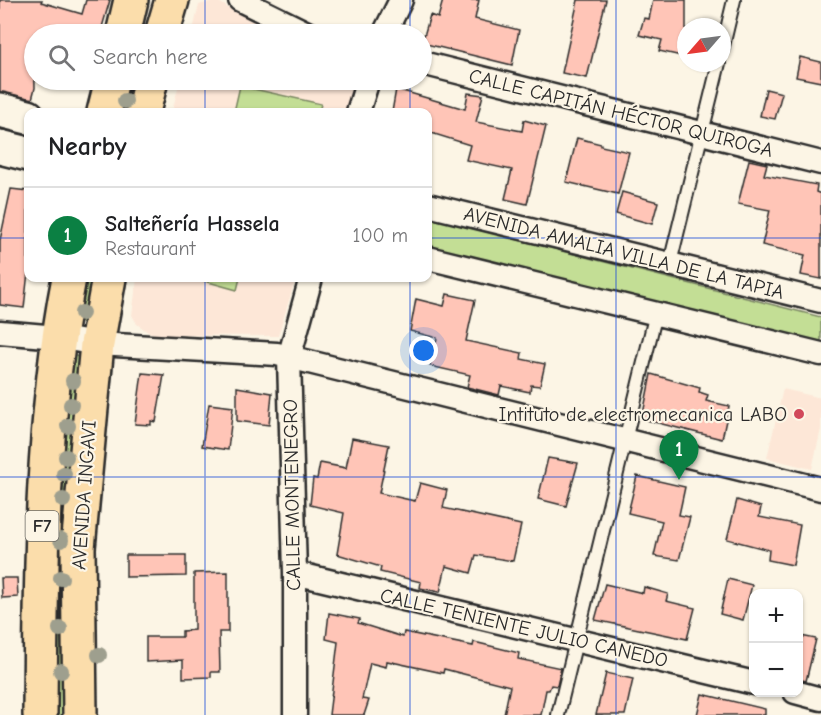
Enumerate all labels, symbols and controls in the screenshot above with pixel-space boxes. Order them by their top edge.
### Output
north arrow [677,18,731,72]
search box [24,24,432,90]
icon: search [45,41,78,74]
text: Search here [93,44,208,70]
street label: CALLE CAPITÁN HÉCTOR QUIROGA [467,63,776,162]
text: Nearby [48,132,127,162]
street label: AVENIDA AMALIA VILLA DE LA TAPIA [462,202,787,304]
text: Salteñería Hassela [105,211,280,237]
text: 1 [64,224,71,247]
text: 100 m [353,224,408,247]
text: Restaurant [105,237,195,260]
your location [409,336,438,365]
street label: CALLE MONTENEGRO [279,399,305,591]
place label: Intituto de electromecanica LABO [499,403,787,426]
marker: Intituto de electromecanica LABO [792,407,806,421]
street label: AVENIDA INGAVI [67,419,101,571]
pin: 1 [660,430,698,480]
road number: F7 [26,511,58,541]
street label: CALLE TENIENTE JULIO CANEDO [378,584,670,672]
map controls [749,589,803,697]
button: + [749,589,803,643]
button: − [749,643,803,697]

